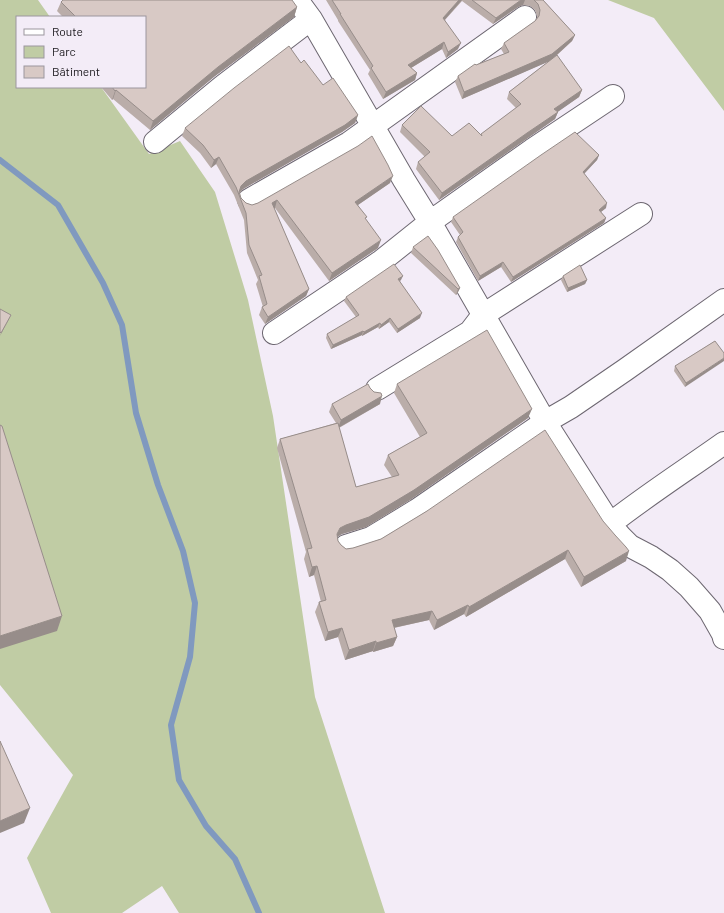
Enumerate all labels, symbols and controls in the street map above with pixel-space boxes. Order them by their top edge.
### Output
legend [16,16,146,88]
text: Route [52,24,83,38]
text: Parc [52,44,76,58]
text: Bâtiment [52,64,100,78]

